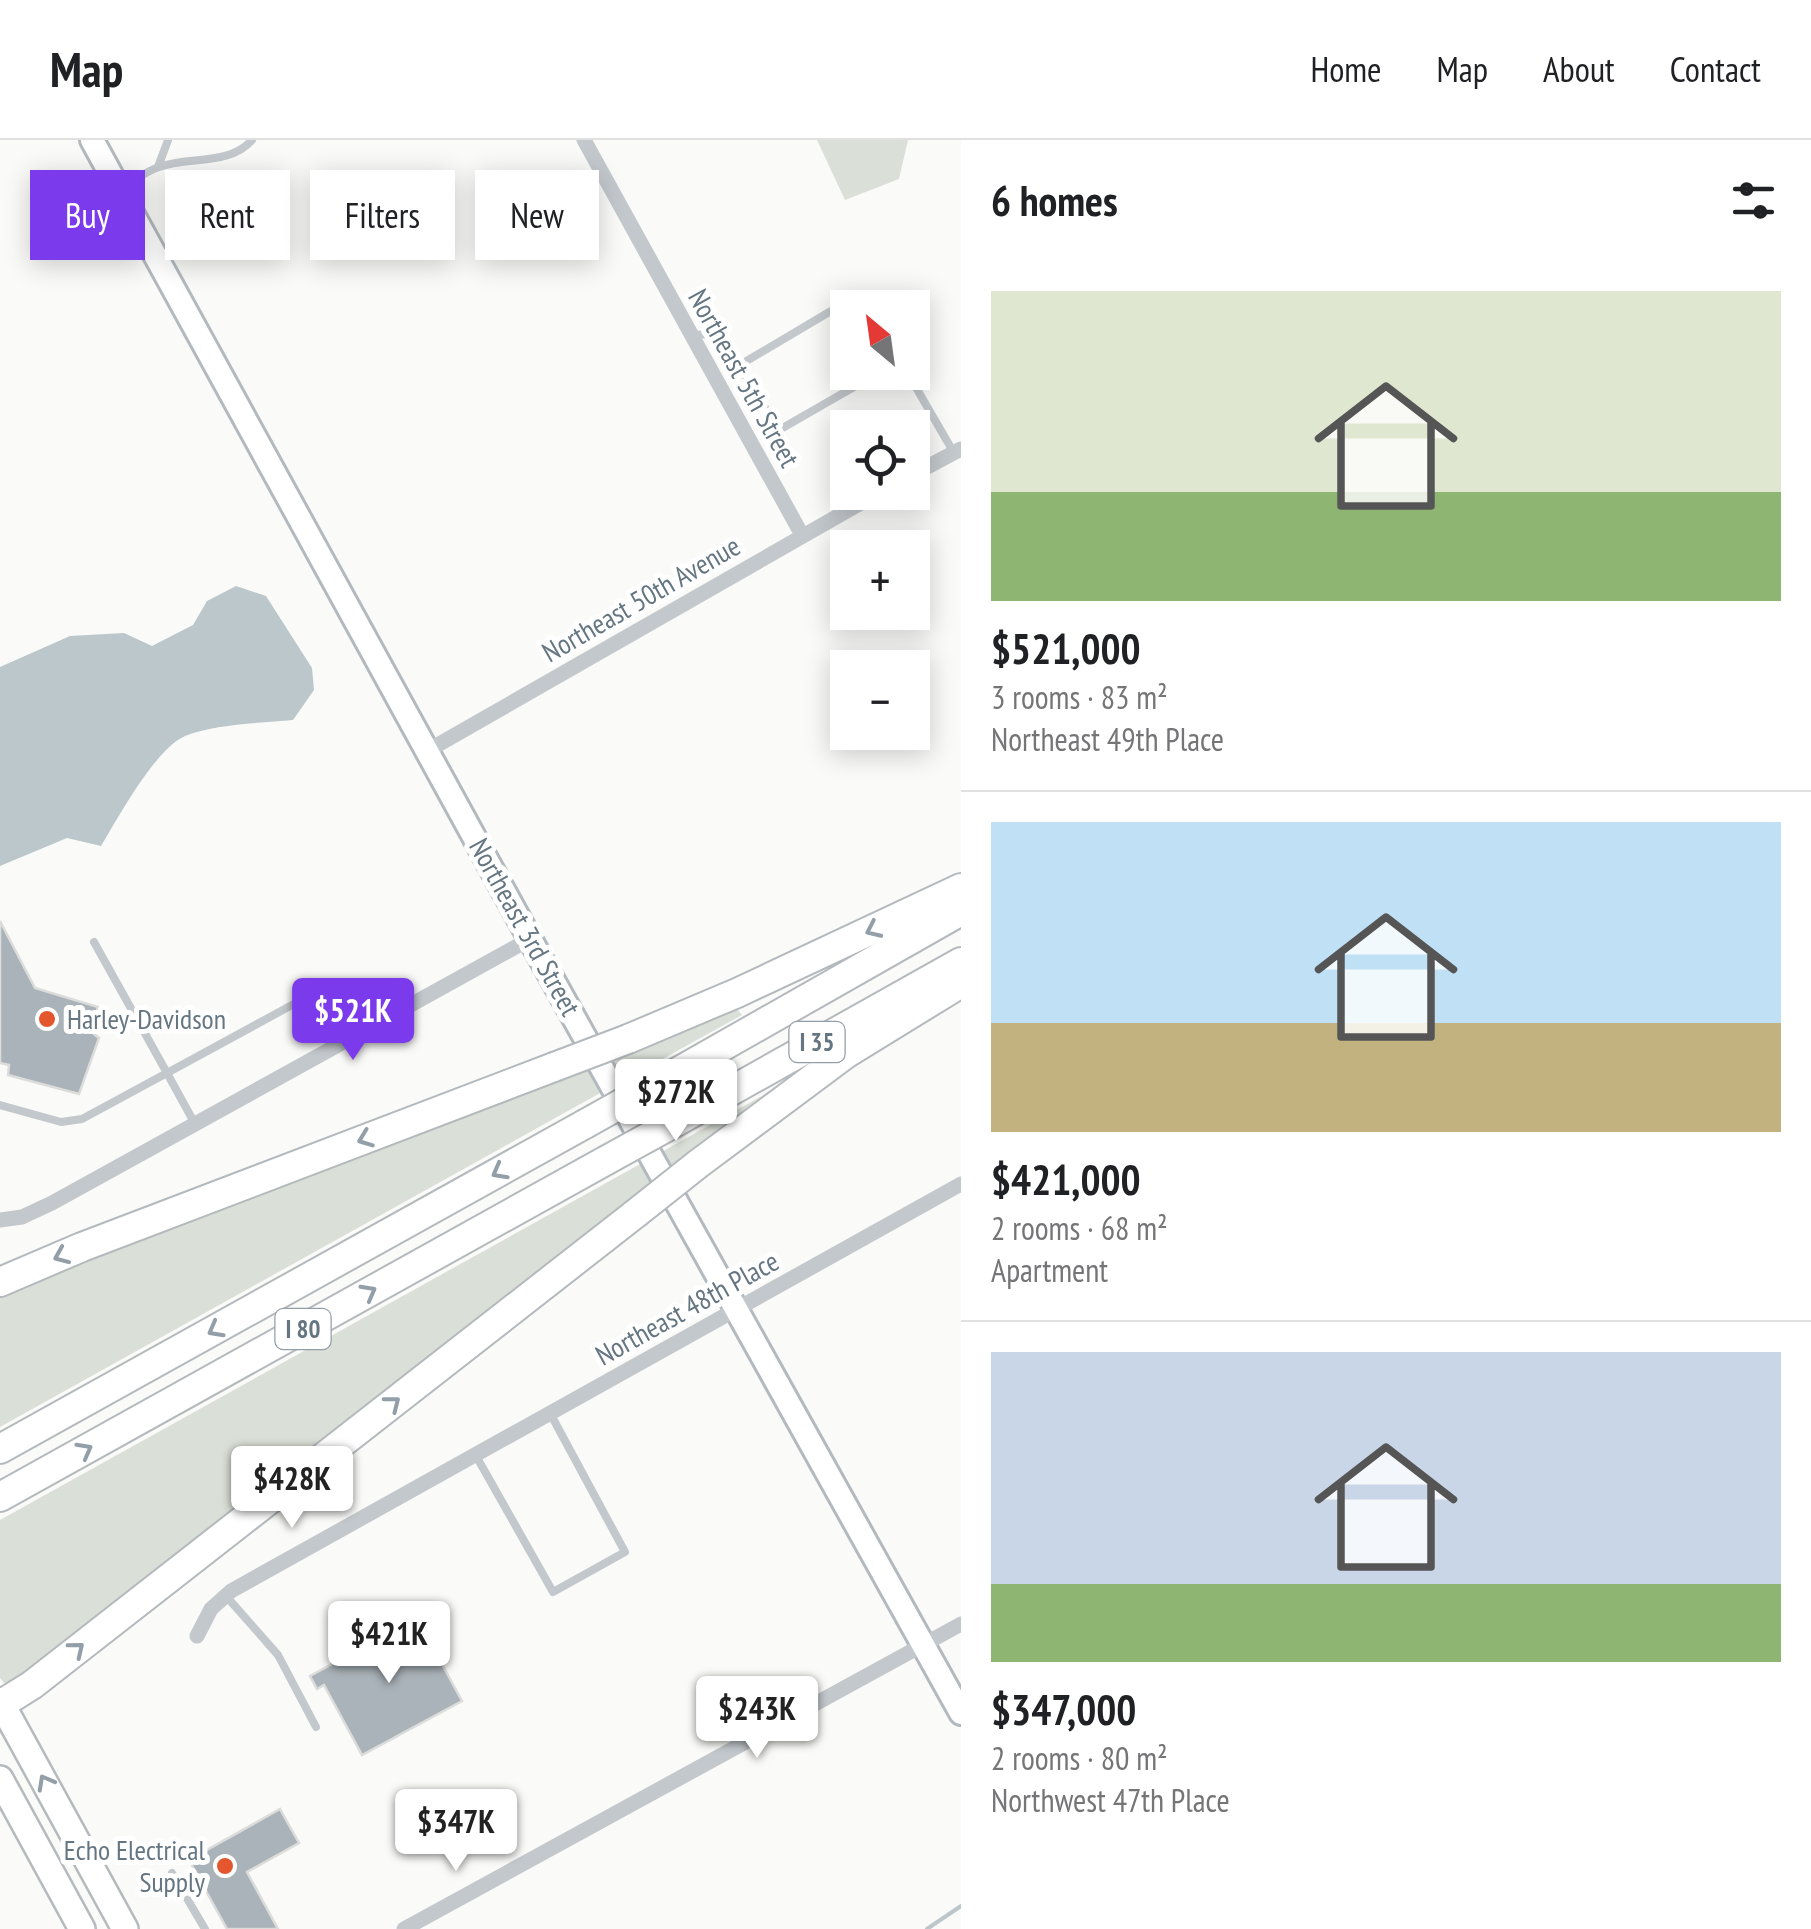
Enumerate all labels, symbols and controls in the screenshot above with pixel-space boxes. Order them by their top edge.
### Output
text: Map [50,38,123,100]
text: Home [1310,46,1382,92]
text: Map [1437,46,1488,92]
text: About [1543,46,1615,92]
text: Contact [1670,46,1761,92]
chip: Buy [30,170,145,260]
chip: Rent [165,170,290,260]
chip: Filters [310,170,455,260]
chip: New [475,170,599,260]
text: 6 homes [991,173,1118,228]
icon: filters [1726,173,1781,228]
street label: Northeast 5th Street [680,282,809,474]
north arrow [830,290,930,390]
map controls [830,290,930,750]
icon: home [1296,356,1476,536]
button: locate [830,410,930,510]
street label: Northeast 50th Avenue [535,527,746,670]
button: + [830,530,930,630]
text: $521,000 [991,621,1141,676]
button: − [830,650,930,750]
text: 3 rooms · 83 m² [991,676,1168,718]
text: Northeast 49th Place [991,718,1224,760]
street label: Northeast 3rd Street [461,831,590,1022]
icon: home [1296,887,1476,1067]
one-way arrow [865,917,883,937]
pin: $521K [283,978,423,1063]
text: $521K [314,989,392,1031]
place label: Harley-Davidson [67,1000,226,1037]
marker: Harley-Davidson [36,1008,58,1030]
road number: I 35 [790,1022,844,1062]
pin: $272K [606,1059,746,1144]
text: $272K [637,1070,715,1112]
one-way arrow [357,1128,374,1148]
text: $421,000 [991,1152,1141,1207]
one-way arrow [492,1159,510,1179]
text: 2 rooms · 68 m² [991,1207,1168,1249]
street label: Northeast 48th Place [589,1242,785,1373]
one-way arrow [54,1244,72,1264]
text: Apartment [991,1249,1108,1291]
one-way arrow [358,1285,376,1305]
road number: I 80 [276,1309,330,1349]
one-way arrow [208,1317,226,1337]
one-way arrow [382,1397,400,1415]
icon: home [1296,1417,1476,1597]
one-way arrow [74,1443,92,1463]
pin: $428K [222,1446,362,1531]
text: $428K [253,1457,331,1499]
pin: $421K [319,1601,459,1686]
text: $421K [350,1612,428,1654]
one-way arrow [65,1643,83,1661]
pin: $243K [687,1676,827,1761]
text: $347,000 [991,1682,1136,1737]
text: $243K [718,1687,796,1729]
text: 2 rooms · 80 m² [991,1737,1168,1779]
one-way arrow [38,1775,58,1793]
text: Northwest 47th Place [991,1779,1230,1821]
pin: $347K [386,1789,526,1874]
text: $347K [417,1800,495,1842]
place label: Echo Electrical Supply [64,1831,205,1900]
marker: Echo Electrical Supply [214,1855,236,1877]

